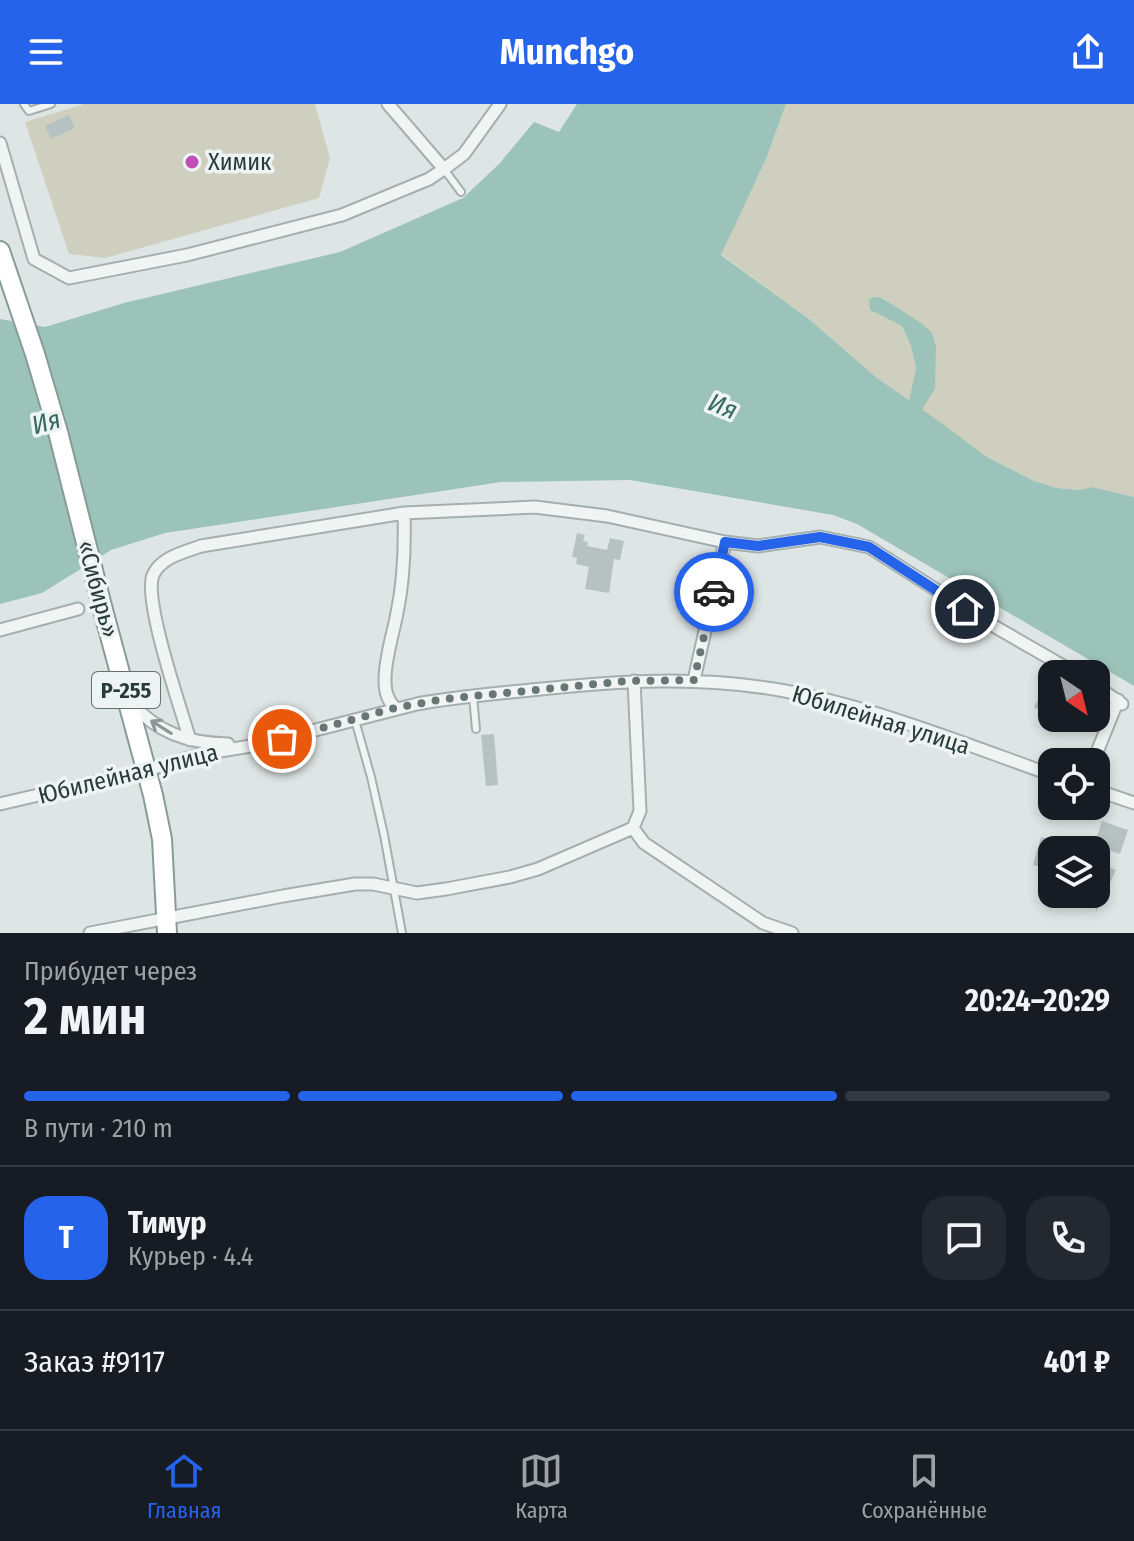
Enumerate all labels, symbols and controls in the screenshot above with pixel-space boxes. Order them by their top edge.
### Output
icon: menu [24,30,68,74]
text: Munchgo [500,30,634,74]
icon: share [1066,30,1110,74]
place label: Химик [208,148,272,176]
marker: Химик [183,153,201,171]
water label: Ия [704,387,742,426]
water label: Ия [28,404,64,441]
street label: «Сибирь» [72,537,124,641]
courier [674,552,754,632]
icon: car [692,570,736,614]
pin [931,575,999,643]
icon: home [943,587,987,631]
north arrow [1038,660,1110,732]
map controls [1038,660,1110,908]
road number: Р-255 [92,672,160,708]
street label: Юбилейная улица [789,680,973,760]
pin [248,705,316,773]
icon: bag [260,717,304,761]
one-way arrow [150,719,173,735]
street label: Юбилейная улица [35,738,221,810]
button: locate [1038,748,1110,820]
button: layers [1038,836,1110,908]
text: Прибудет через [24,956,197,987]
text: 20:24–20:29 [965,983,1110,1019]
text: 2 мин [24,985,146,1048]
text: В пути · 210 m [24,1113,173,1144]
button: chat [922,1196,1006,1280]
button: phone [1026,1196,1110,1280]
text: Тимур [128,1205,207,1241]
text: Т [59,1220,73,1256]
text: Курьер · 4.4 [128,1241,253,1272]
text: Заказ #9117 [24,1344,165,1380]
text: 401 ₽ [1044,1344,1110,1380]
tab: Главная [147,1449,221,1524]
tab: Карта [515,1449,568,1524]
tab: Сохранённые [862,1449,987,1524]

